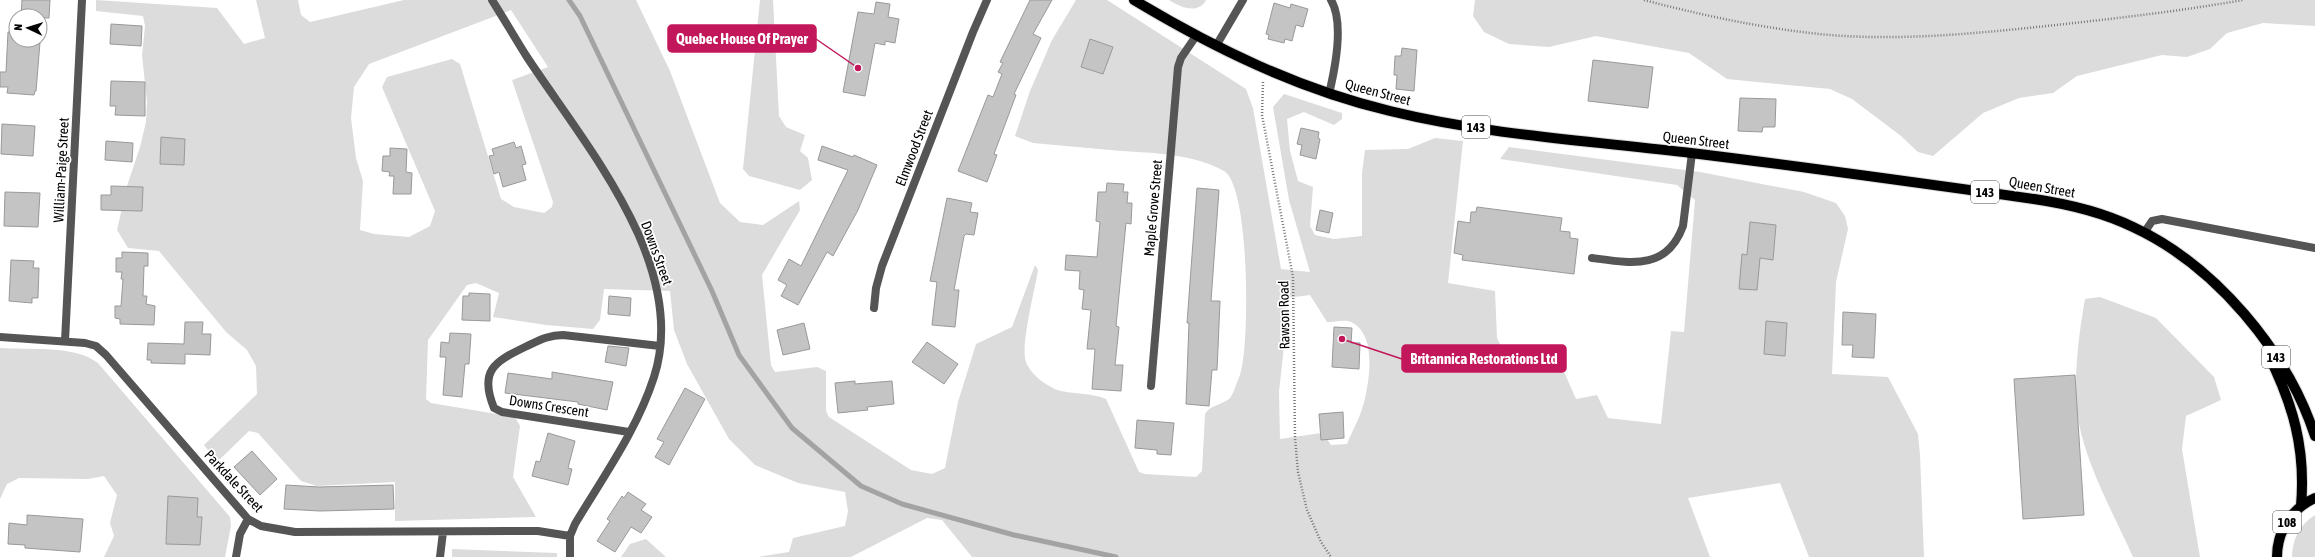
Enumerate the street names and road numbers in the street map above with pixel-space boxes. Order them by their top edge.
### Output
street label: Queen Street [1344,76,1412,108]
street label: Elmwood Street [892,108,936,188]
road number: 143 [1462,116,1490,138]
street label: William-Paige Street [50,117,72,223]
street label: Queen Street [1662,128,1730,152]
street label: Maple Grove Street [1141,159,1165,257]
street label: Queen Street [2008,173,2076,201]
road number: 143 [1971,181,1999,203]
street label: Downs Street [638,219,676,287]
street label: Rawson Road [1275,280,1293,350]
road number: 143 [2262,346,2290,368]
street label: Downs Crescent [508,392,590,420]
street label: Parkdale Street [201,447,267,515]
road number: 108 [2273,511,2301,533]

